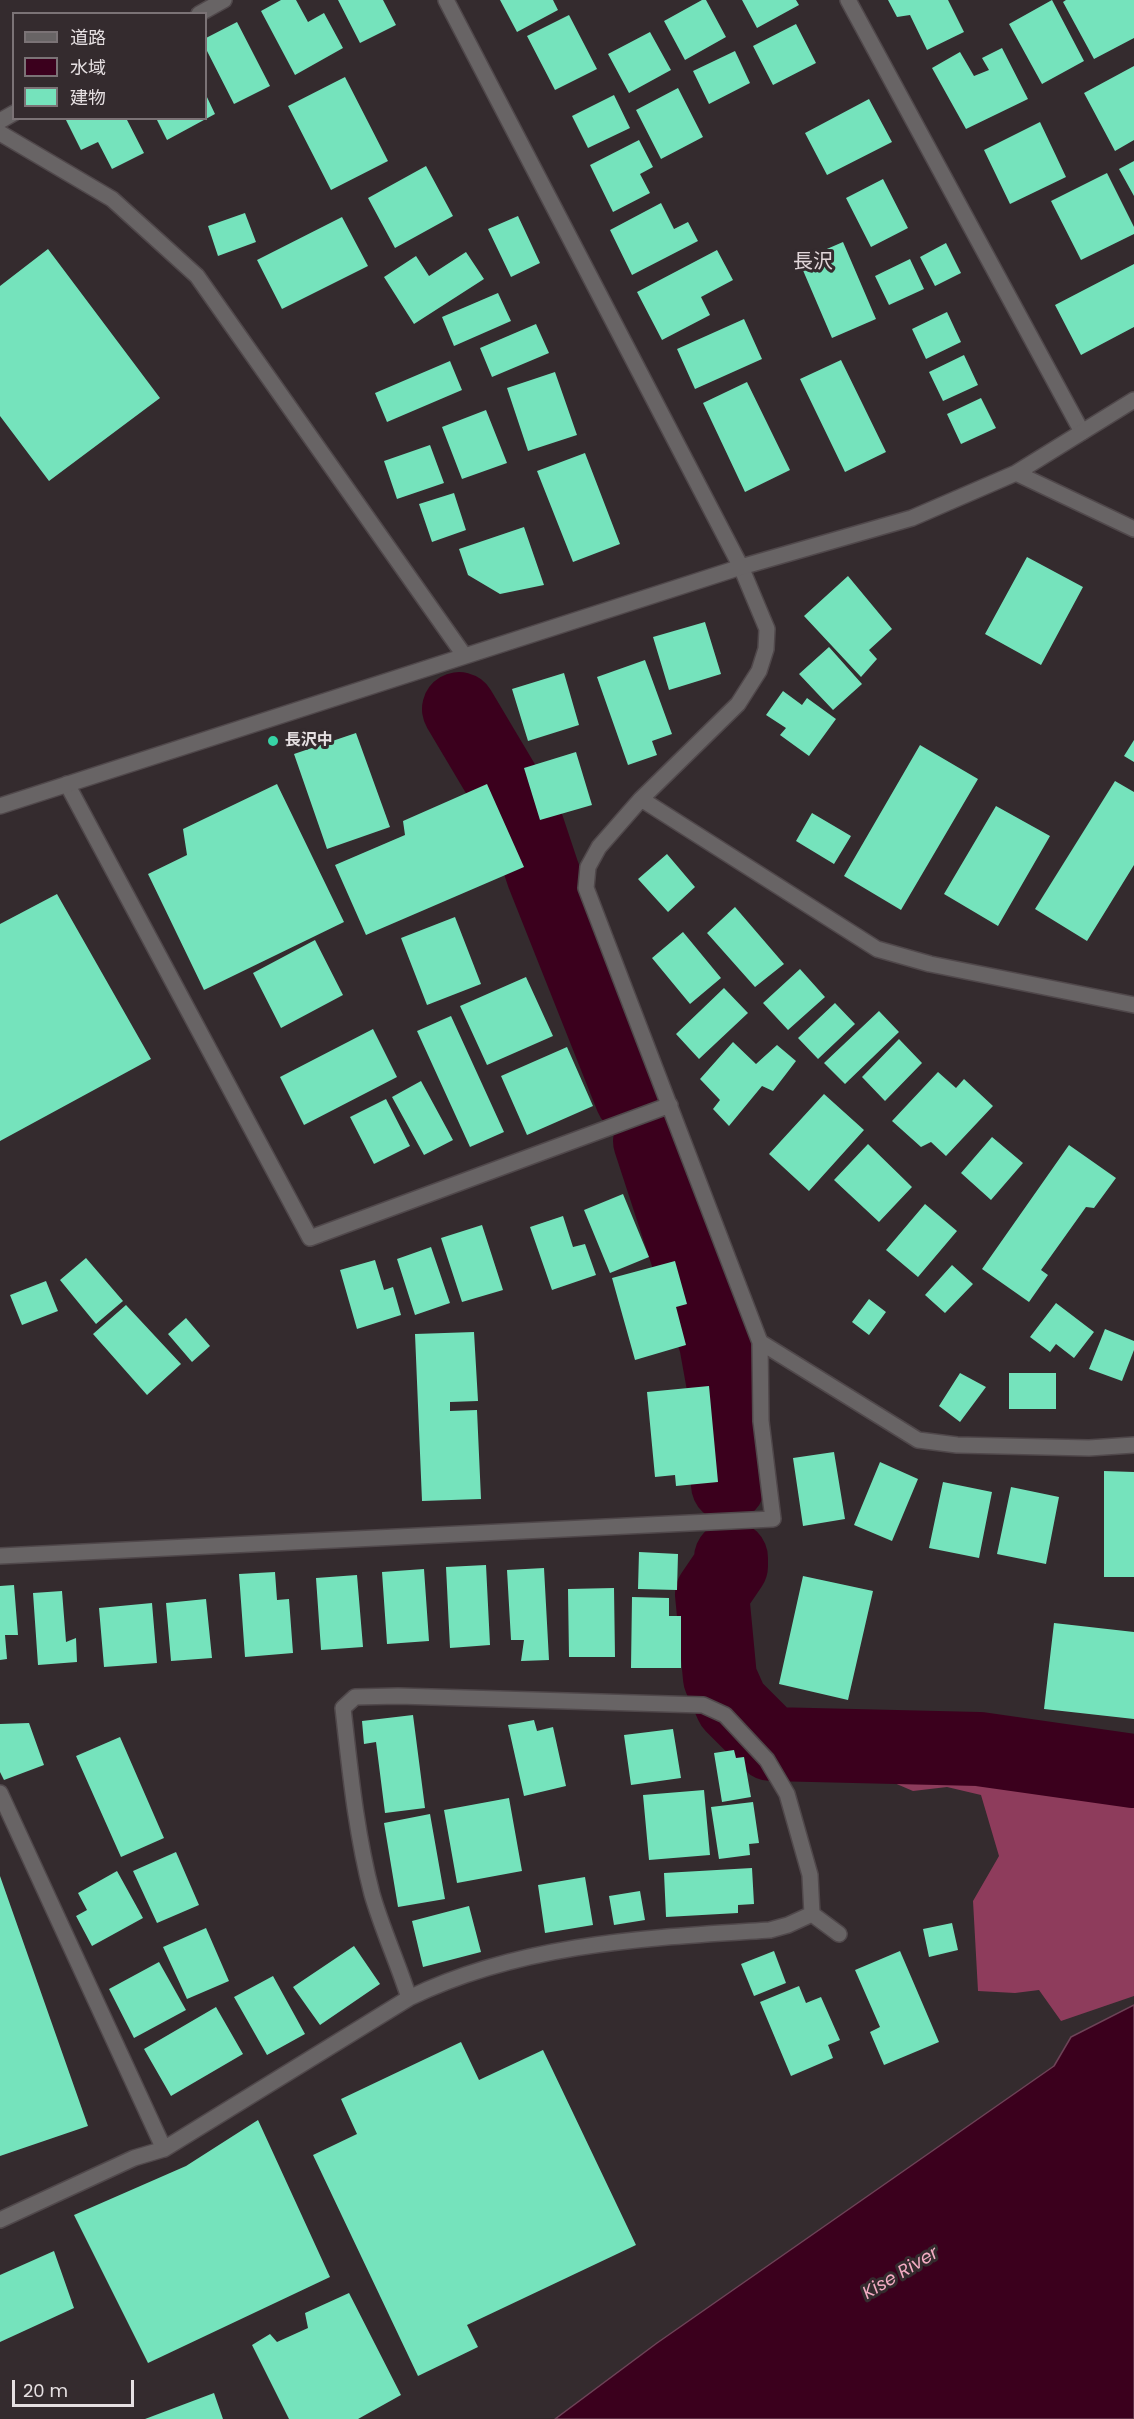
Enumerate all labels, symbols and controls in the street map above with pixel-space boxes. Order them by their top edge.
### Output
legend [12,12,207,120]
text: 道路 [70,25,106,50]
text: 水域 [70,55,106,80]
text: 建物 [70,85,106,110]
district label: 長沢 [793,251,833,275]
place label: 長沢中 [285,731,333,751]
marker: 長沢中 [266,734,280,748]
water label: Kise River [859,2243,943,2305]
scale bar [15,2368,136,2406]
text: 20 m [23,2378,68,2403]

